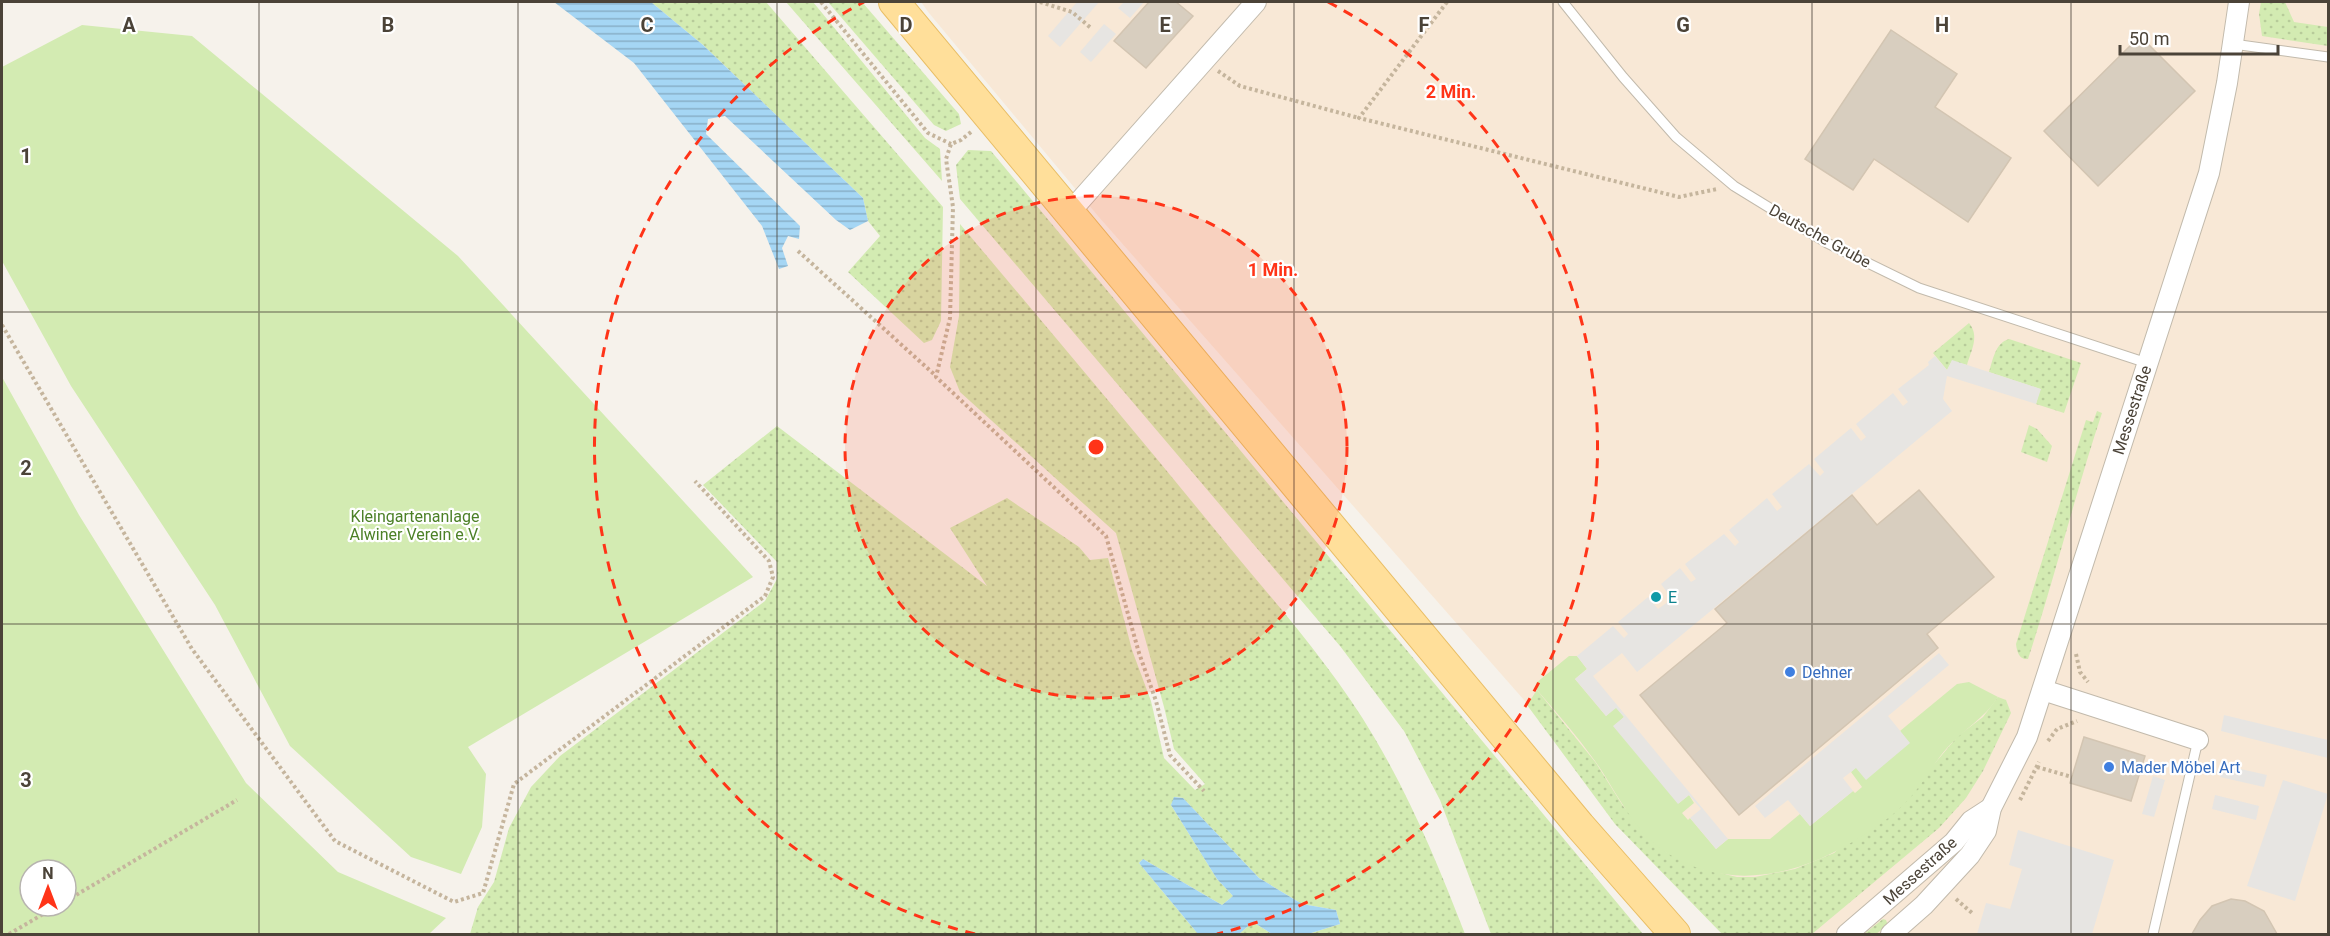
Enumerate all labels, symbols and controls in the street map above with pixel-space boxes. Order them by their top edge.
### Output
text: A [122,13,136,37]
text: B [382,13,394,37]
text: C [640,13,654,37]
text: D [900,13,913,37]
text: E [1159,13,1171,37]
text: F [1419,13,1430,37]
text: G [1676,13,1690,37]
text: H [1935,13,1949,37]
scale bar [2120,18,2278,56]
text: 50 m [2129,28,2169,49]
text: 2 Min. [1426,81,1476,102]
text: 1 [20,144,32,168]
street label: Deutsche Grube [1766,200,1874,272]
text: 1 Min. [1248,259,1298,280]
street label: Messestraße [2109,363,2155,457]
centre of rings [1086,437,1106,457]
text: 2 [20,456,32,480]
park label: Kleingartenanlage Alwiner Verein e.V. [349,507,481,544]
place label: E [1668,588,1677,607]
marker: E [1649,590,1663,604]
place label: Dehner [1802,663,1853,682]
marker: Dehner [1783,665,1797,679]
place label: Mader Möbel Art [2121,758,2240,777]
marker: Mader Möbel Art [2102,760,2116,774]
text: 3 [20,768,32,792]
street label: Messestraße [1879,833,1961,909]
north arrow [18,858,78,918]
text: N [42,864,54,883]

